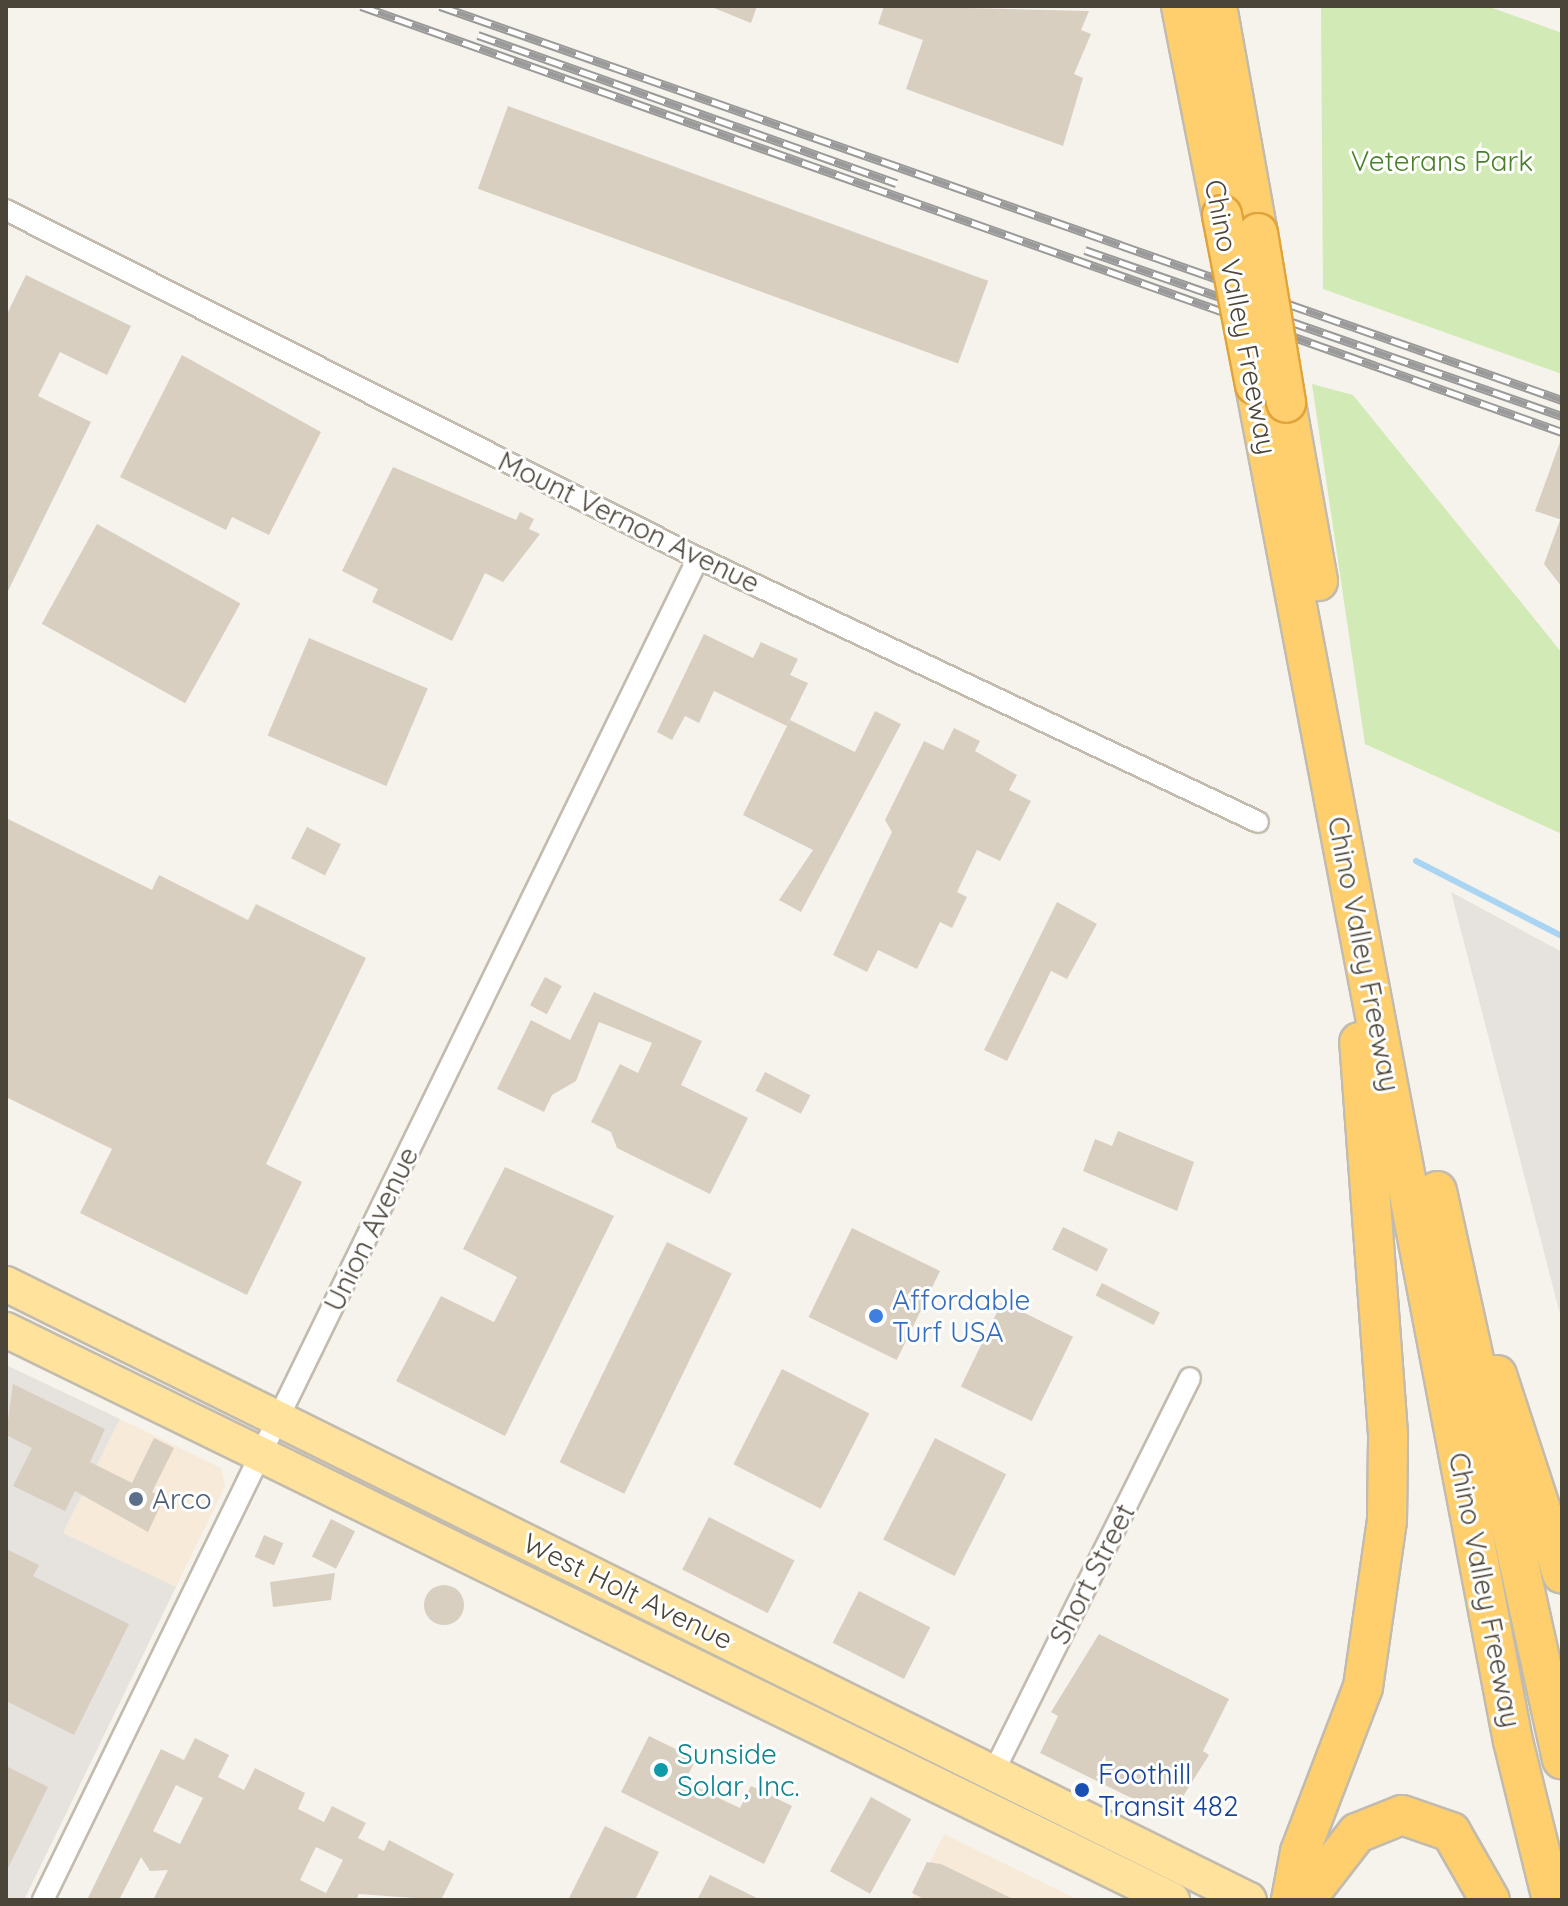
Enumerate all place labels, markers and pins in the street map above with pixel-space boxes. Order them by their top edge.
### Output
place label: Affordable Turf USA [892,1283,1030,1349]
marker: Affordable Turf USA [867,1307,885,1325]
place label: Arco [152,1482,212,1516]
marker: Arco [127,1490,145,1508]
place label: Sunside Solar, Inc. [677,1737,800,1803]
place label: Foothill Transit 482 [1098,1757,1238,1823]
marker: Sunside Solar, Inc. [652,1761,670,1779]
marker: Foothill Transit 482 [1073,1781,1091,1799]

